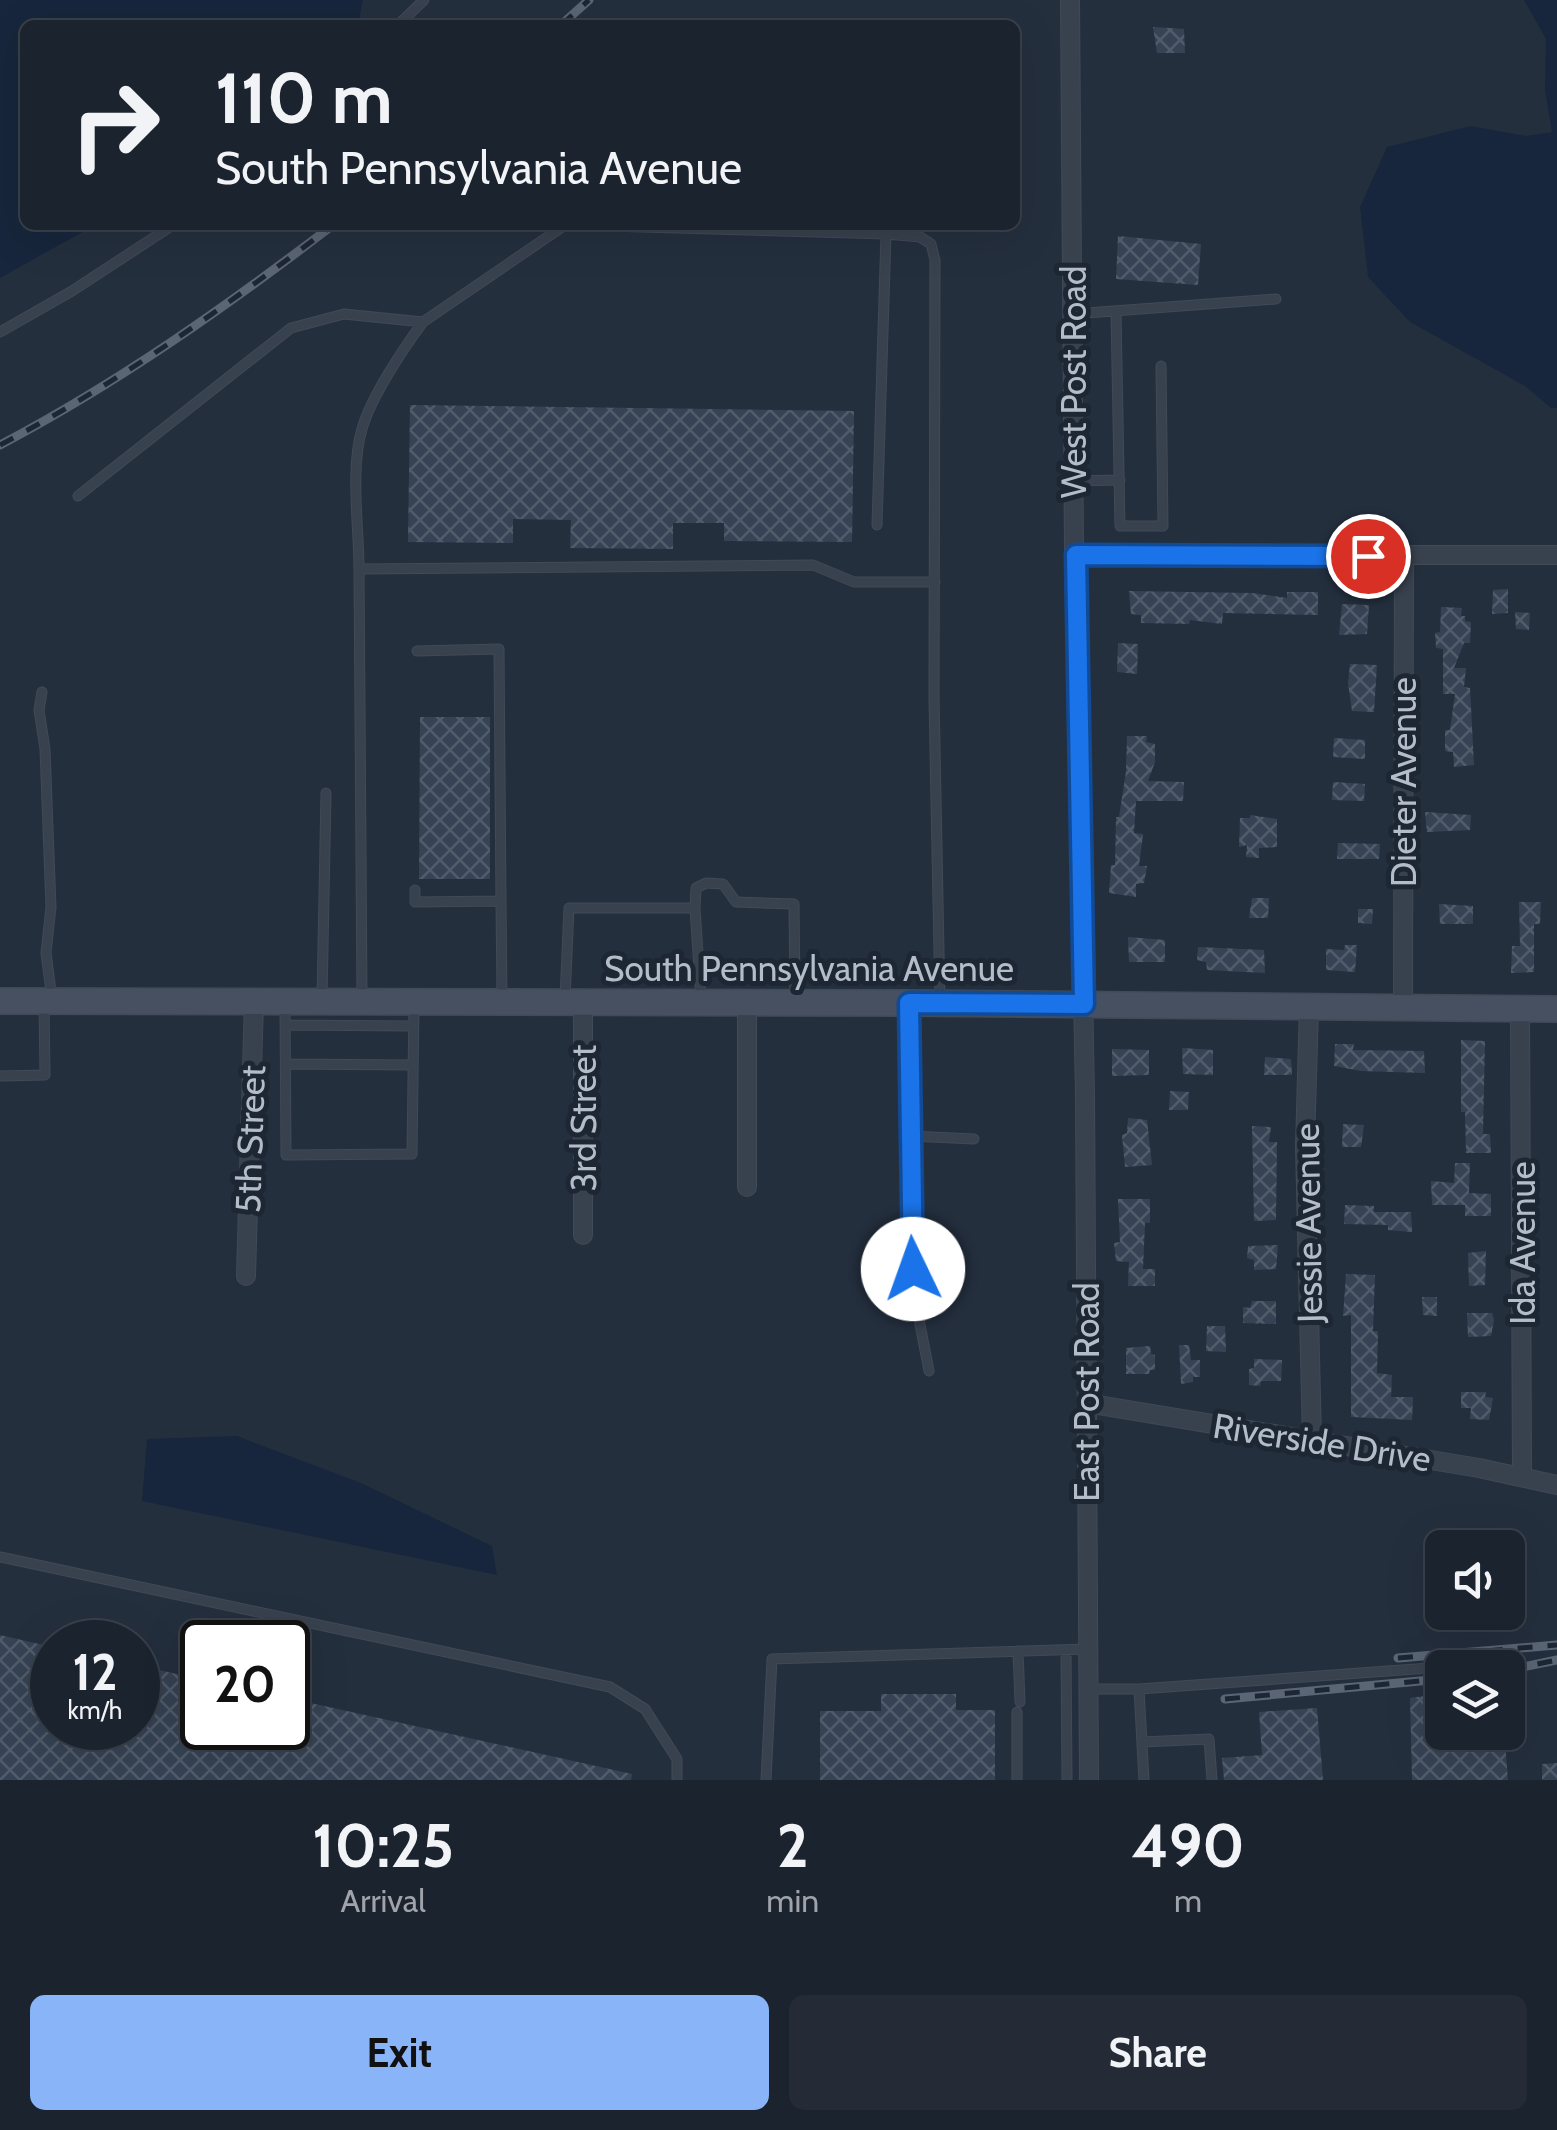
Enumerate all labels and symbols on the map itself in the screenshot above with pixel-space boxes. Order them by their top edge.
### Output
street label: West Post Road [1052,266,1095,498]
pin [1326,514,1411,599]
street label: Dieter Avenue [1382,677,1425,887]
street label: South Pennsylvania Avenue [604,947,1014,990]
street label: 3rd Street [562,1044,605,1191]
street label: 5th Street [226,1064,274,1213]
street label: Jessie Avenue [1285,1123,1331,1324]
street label: Ida Avenue [1501,1161,1544,1325]
position arrow [861,1217,965,1321]
street label: East Post Road [1065,1282,1108,1502]
street label: Riverside Drive [1210,1404,1434,1480]
speed limit sign: 20 [180,1620,310,1750]

